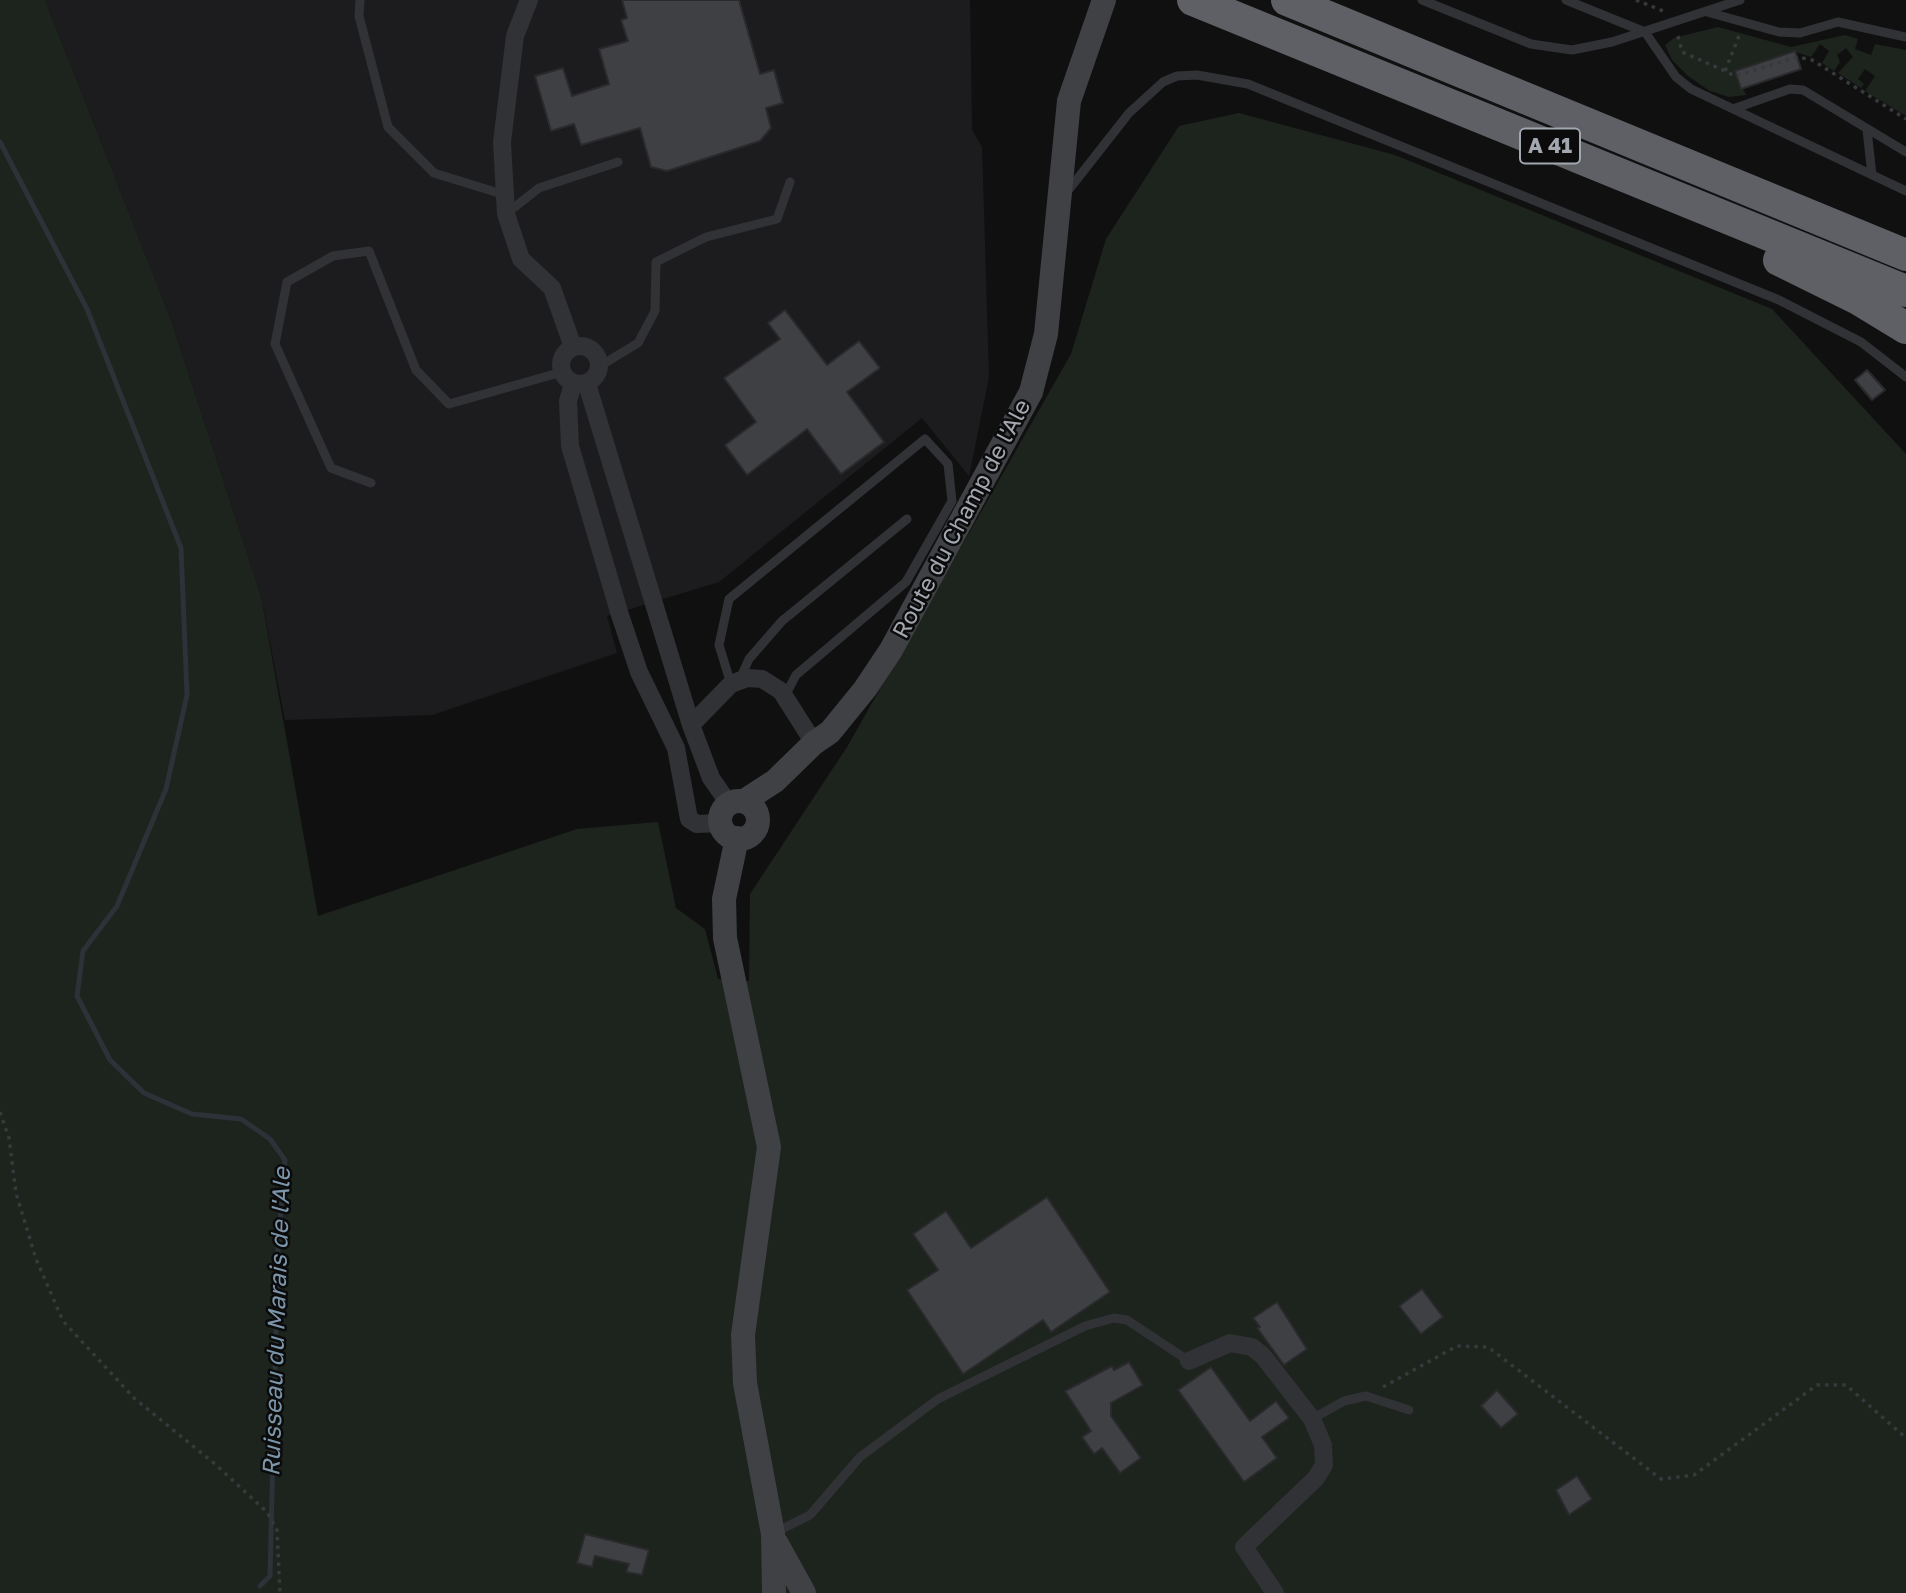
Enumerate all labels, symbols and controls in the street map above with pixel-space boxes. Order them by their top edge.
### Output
road number: A 41 [1520,128,1580,164]
street label: Route du Champ de l'Ale [887,395,1037,643]
water label: Ruisseau du Marais de l'Ale [257,1167,297,1477]

